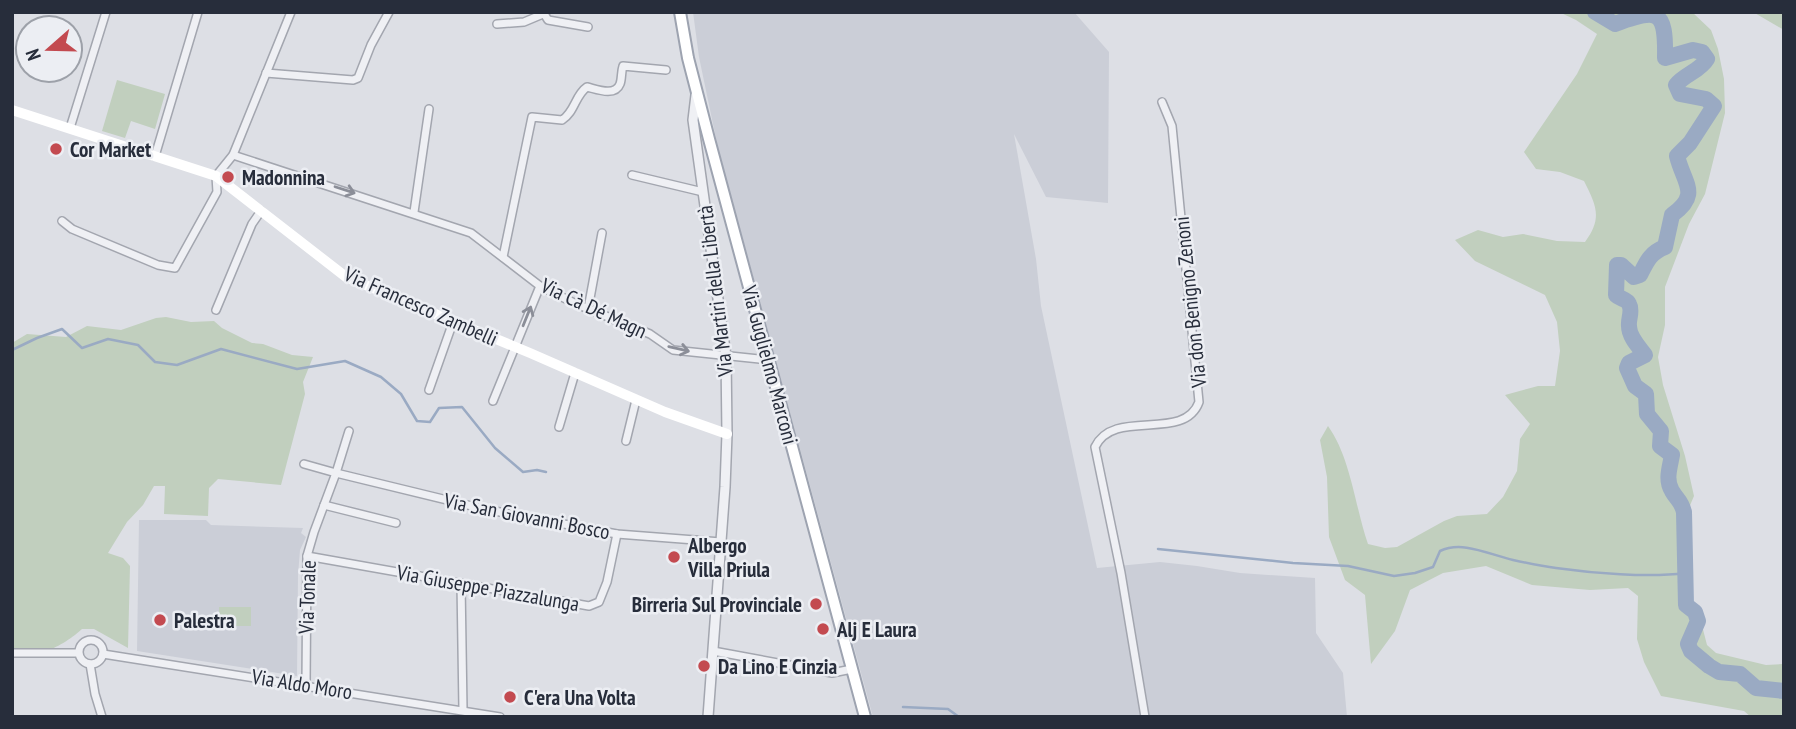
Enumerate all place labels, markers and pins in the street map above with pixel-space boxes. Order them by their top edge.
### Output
place label: Cor Market [70,136,151,163]
marker: Cor Market [48,141,64,157]
place label: Madonnina [242,164,325,191]
marker: Madonnina [220,169,236,185]
place label: Albergo Villa Priula [687,532,770,583]
marker: Albergo Villa Priula [666,549,682,565]
place label: Birreria Sul Provinciale [632,591,802,618]
marker: Birreria Sul Provinciale [808,596,824,612]
place label: Palestra [174,607,235,634]
marker: Palestra [152,612,168,628]
place label: Alj E Laura [836,616,917,643]
marker: Alj E Laura [815,621,831,637]
place label: Da Lino E Cinzia [718,653,837,680]
marker: Da Lino E Cinzia [696,658,712,674]
place label: C'era Una Volta [524,684,636,711]
marker: C'era Una Volta [502,689,518,705]

